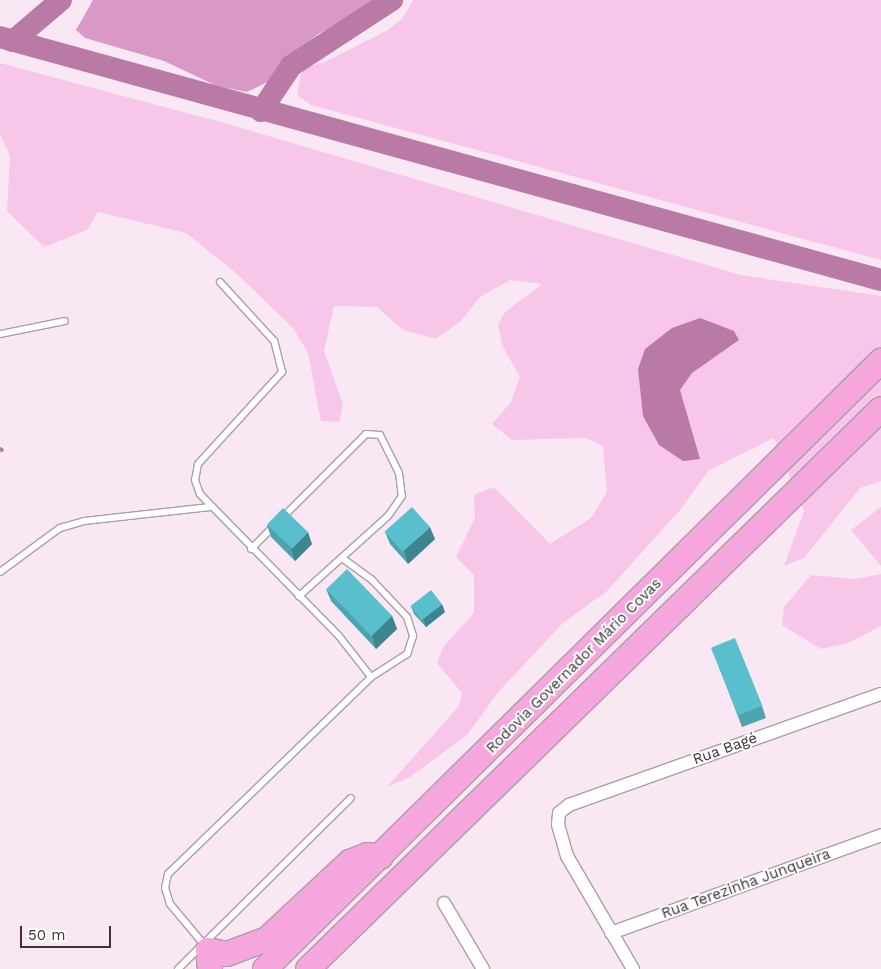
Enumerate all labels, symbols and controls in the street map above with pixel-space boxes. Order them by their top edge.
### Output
street label: Rodovia Governador Mário Covas [482,574,666,758]
street label: Rua Bagé [690,729,760,769]
street label: Rua Terezinha Junqueira [658,845,834,923]
scale bar [22,916,114,948]
text: 50 m [28,926,65,944]

